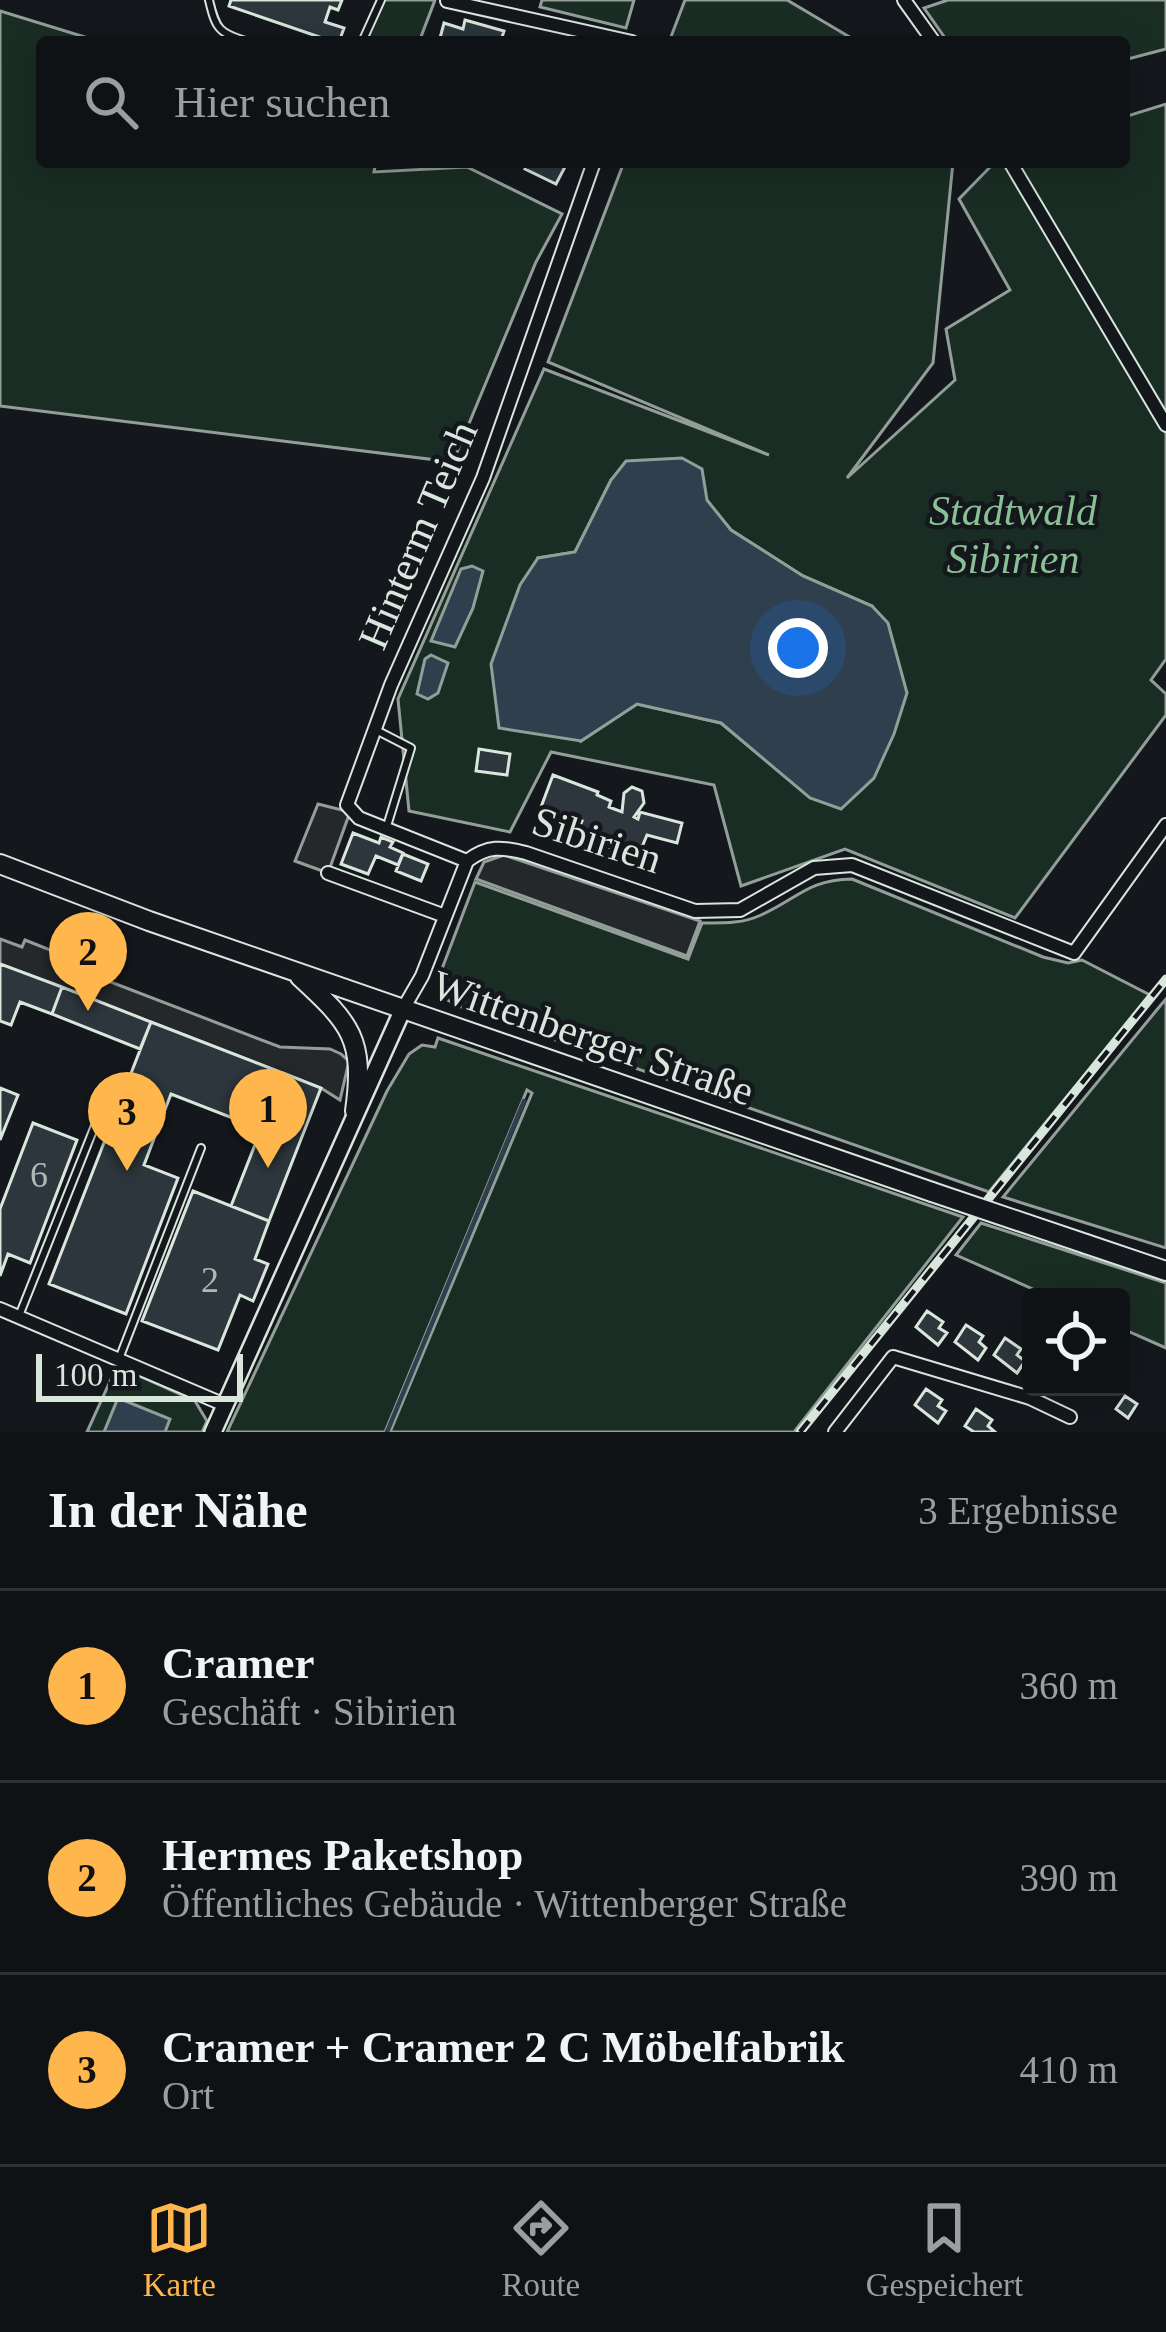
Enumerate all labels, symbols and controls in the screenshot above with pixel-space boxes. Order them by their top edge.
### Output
search box [36,36,1130,168]
icon: search [78,69,144,135]
text: Hier suchen [174,77,390,127]
street label: Hinterm Teich [349,414,487,656]
park label: Stadtwald Sibirien [929,488,1098,582]
your location [768,618,828,678]
street label: Sibirien [527,798,667,882]
pin: 2 [49,912,127,1011]
street label: Wittenberger Straße [426,961,760,1115]
pin: 1 [229,1069,307,1168]
pin: 3 [88,1072,166,1171]
house number: 6 [30,1155,48,1195]
house number: 2 [201,1260,219,1300]
map controls [1022,1288,1130,1396]
button: locate [1022,1288,1130,1396]
scale bar [36,1348,243,1401]
text: 100 m [54,1357,137,1393]
text: In der Nähe [48,1482,308,1538]
text: 3 Ergebnisse [918,1489,1118,1532]
text: Cramer [162,1638,314,1688]
text: 1 [77,1664,97,1707]
text: 360 m [1019,1664,1118,1707]
text: Geschäft · Sibirien [162,1690,457,1733]
text: Hermes Paketshop [162,1830,523,1880]
text: 2 [77,1856,97,1899]
text: 390 m [1019,1856,1118,1899]
text: Öffentliches Gebäude · Wittenberger Straße [162,1882,847,1925]
text: Cramer + Cramer 2 C Möbelfabrik [162,2022,845,2072]
text: 3 [77,2048,97,2091]
text: 410 m [1019,2048,1118,2091]
text: Ort [162,2074,214,2117]
tab: Karte [143,2195,216,2304]
tab: Route [501,2195,580,2304]
tab: Gespeichert [866,2195,1023,2304]

